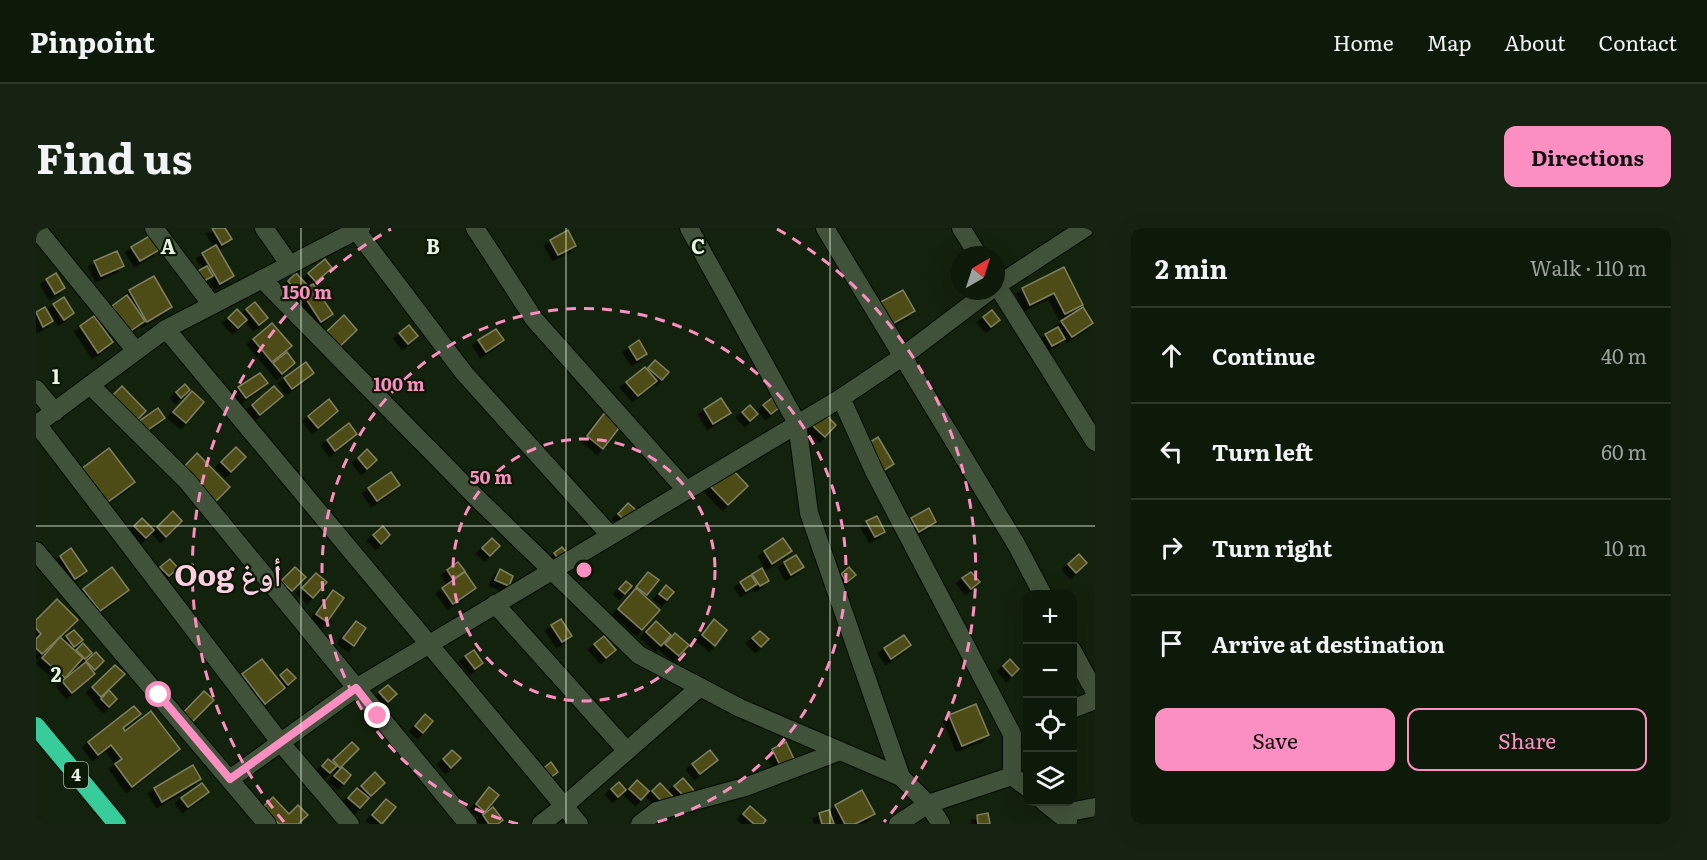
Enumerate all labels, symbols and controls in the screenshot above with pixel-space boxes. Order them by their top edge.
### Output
text: Pinpoint [30,20,155,62]
text: Home [1333,26,1394,57]
text: Map [1427,26,1471,57]
text: About [1504,26,1566,57]
text: Contact [1599,26,1677,57]
text: Find us [36,125,193,187]
button: Directions [1504,126,1671,187]
text: A [160,230,176,260]
text: B [426,230,440,260]
text: C [691,230,705,260]
north arrow [951,246,1005,300]
text: 2 min [1155,248,1228,287]
text: Walk · 110 m [1530,252,1647,282]
text: 150 m [282,278,332,305]
icon: ahead [1155,339,1188,372]
text: Continue [1212,339,1315,372]
text: 40 m [1601,340,1647,370]
text: 1 [52,360,60,390]
text: 100 m [373,370,425,397]
icon: left [1155,435,1188,468]
text: Turn left [1212,435,1313,468]
text: 60 m [1601,436,1647,466]
text: 50 m [470,463,512,490]
icon: right [1155,531,1188,564]
text: Turn right [1212,531,1332,564]
text: 10 m [1604,532,1647,562]
district label: Oog أوغ [174,551,282,595]
centre of rings [574,560,594,580]
map controls [1023,590,1077,806]
button: + [1023,590,1077,644]
icon: arrive [1155,627,1188,660]
text: Arrive at destination [1212,627,1445,660]
button: − [1023,644,1077,698]
text: 2 [51,658,62,688]
route start [145,681,171,707]
button: locate [1023,698,1077,752]
route end [364,702,390,728]
button: Save [1155,708,1395,771]
button: Share [1407,708,1647,771]
button: layers [1023,752,1077,806]
road number: 4 [64,762,88,788]

